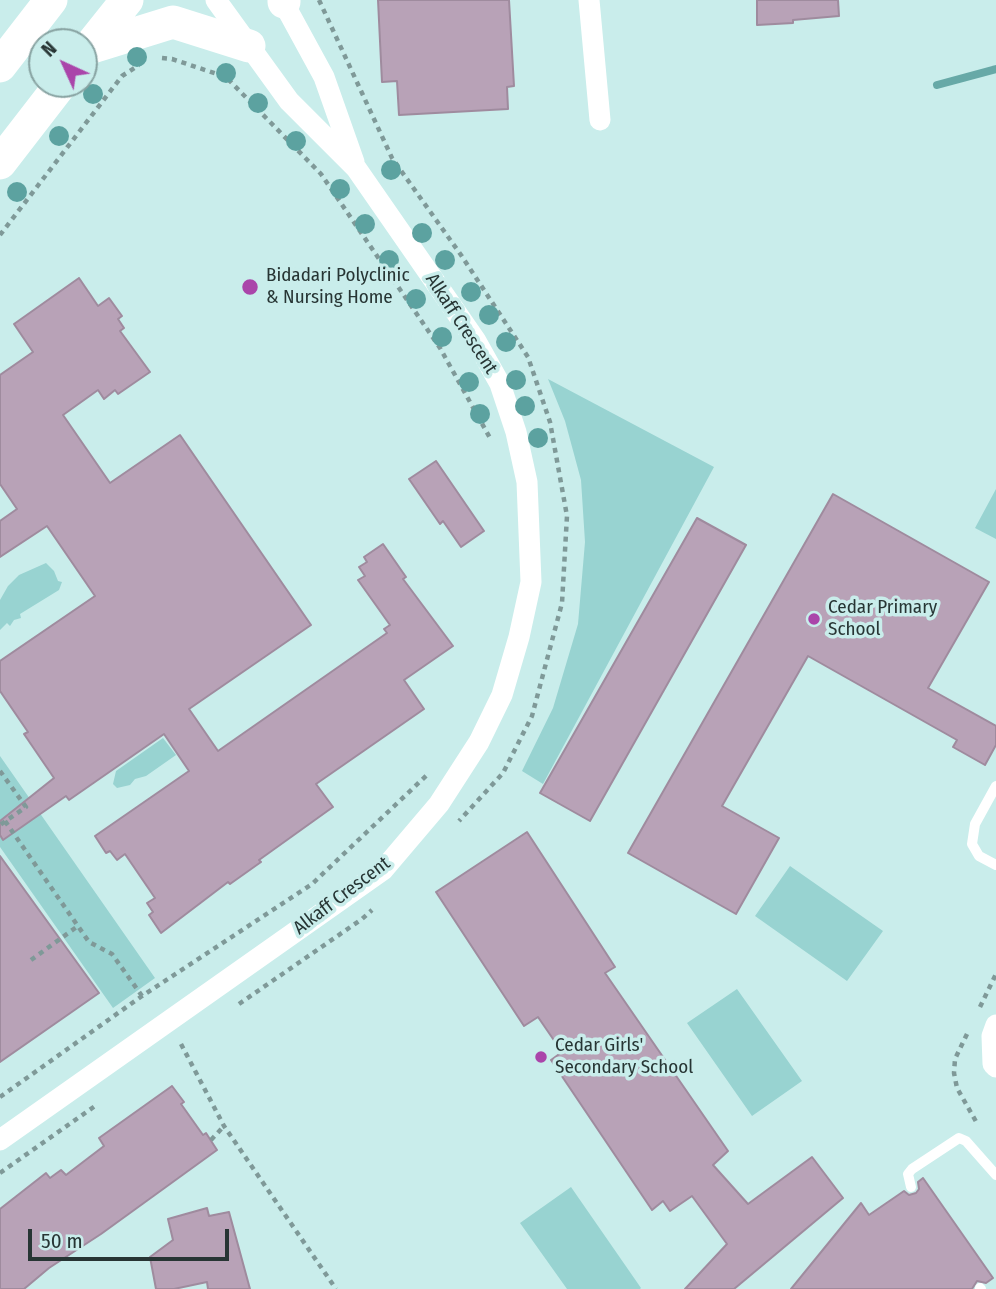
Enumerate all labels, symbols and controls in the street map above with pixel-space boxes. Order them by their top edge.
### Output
north arrow [28,28,98,98]
text: N [37,37,61,61]
place label: Bidadari Polyclinic & Nursing Home [266,265,410,309]
street label: Alkaff Crescent [420,269,502,379]
marker: Bidadari Polyclinic & Nursing Home [240,277,260,297]
place label: Cedar Primary School [828,597,937,641]
marker: Cedar Primary School [806,611,822,627]
street label: Alkaff Crescent [289,852,395,940]
place label: Cedar Girls' Secondary School [555,1035,693,1079]
marker: Cedar Girls' Secondary School [533,1049,549,1065]
scale bar [32,1216,233,1260]
text: 50 m [41,1228,83,1254]

